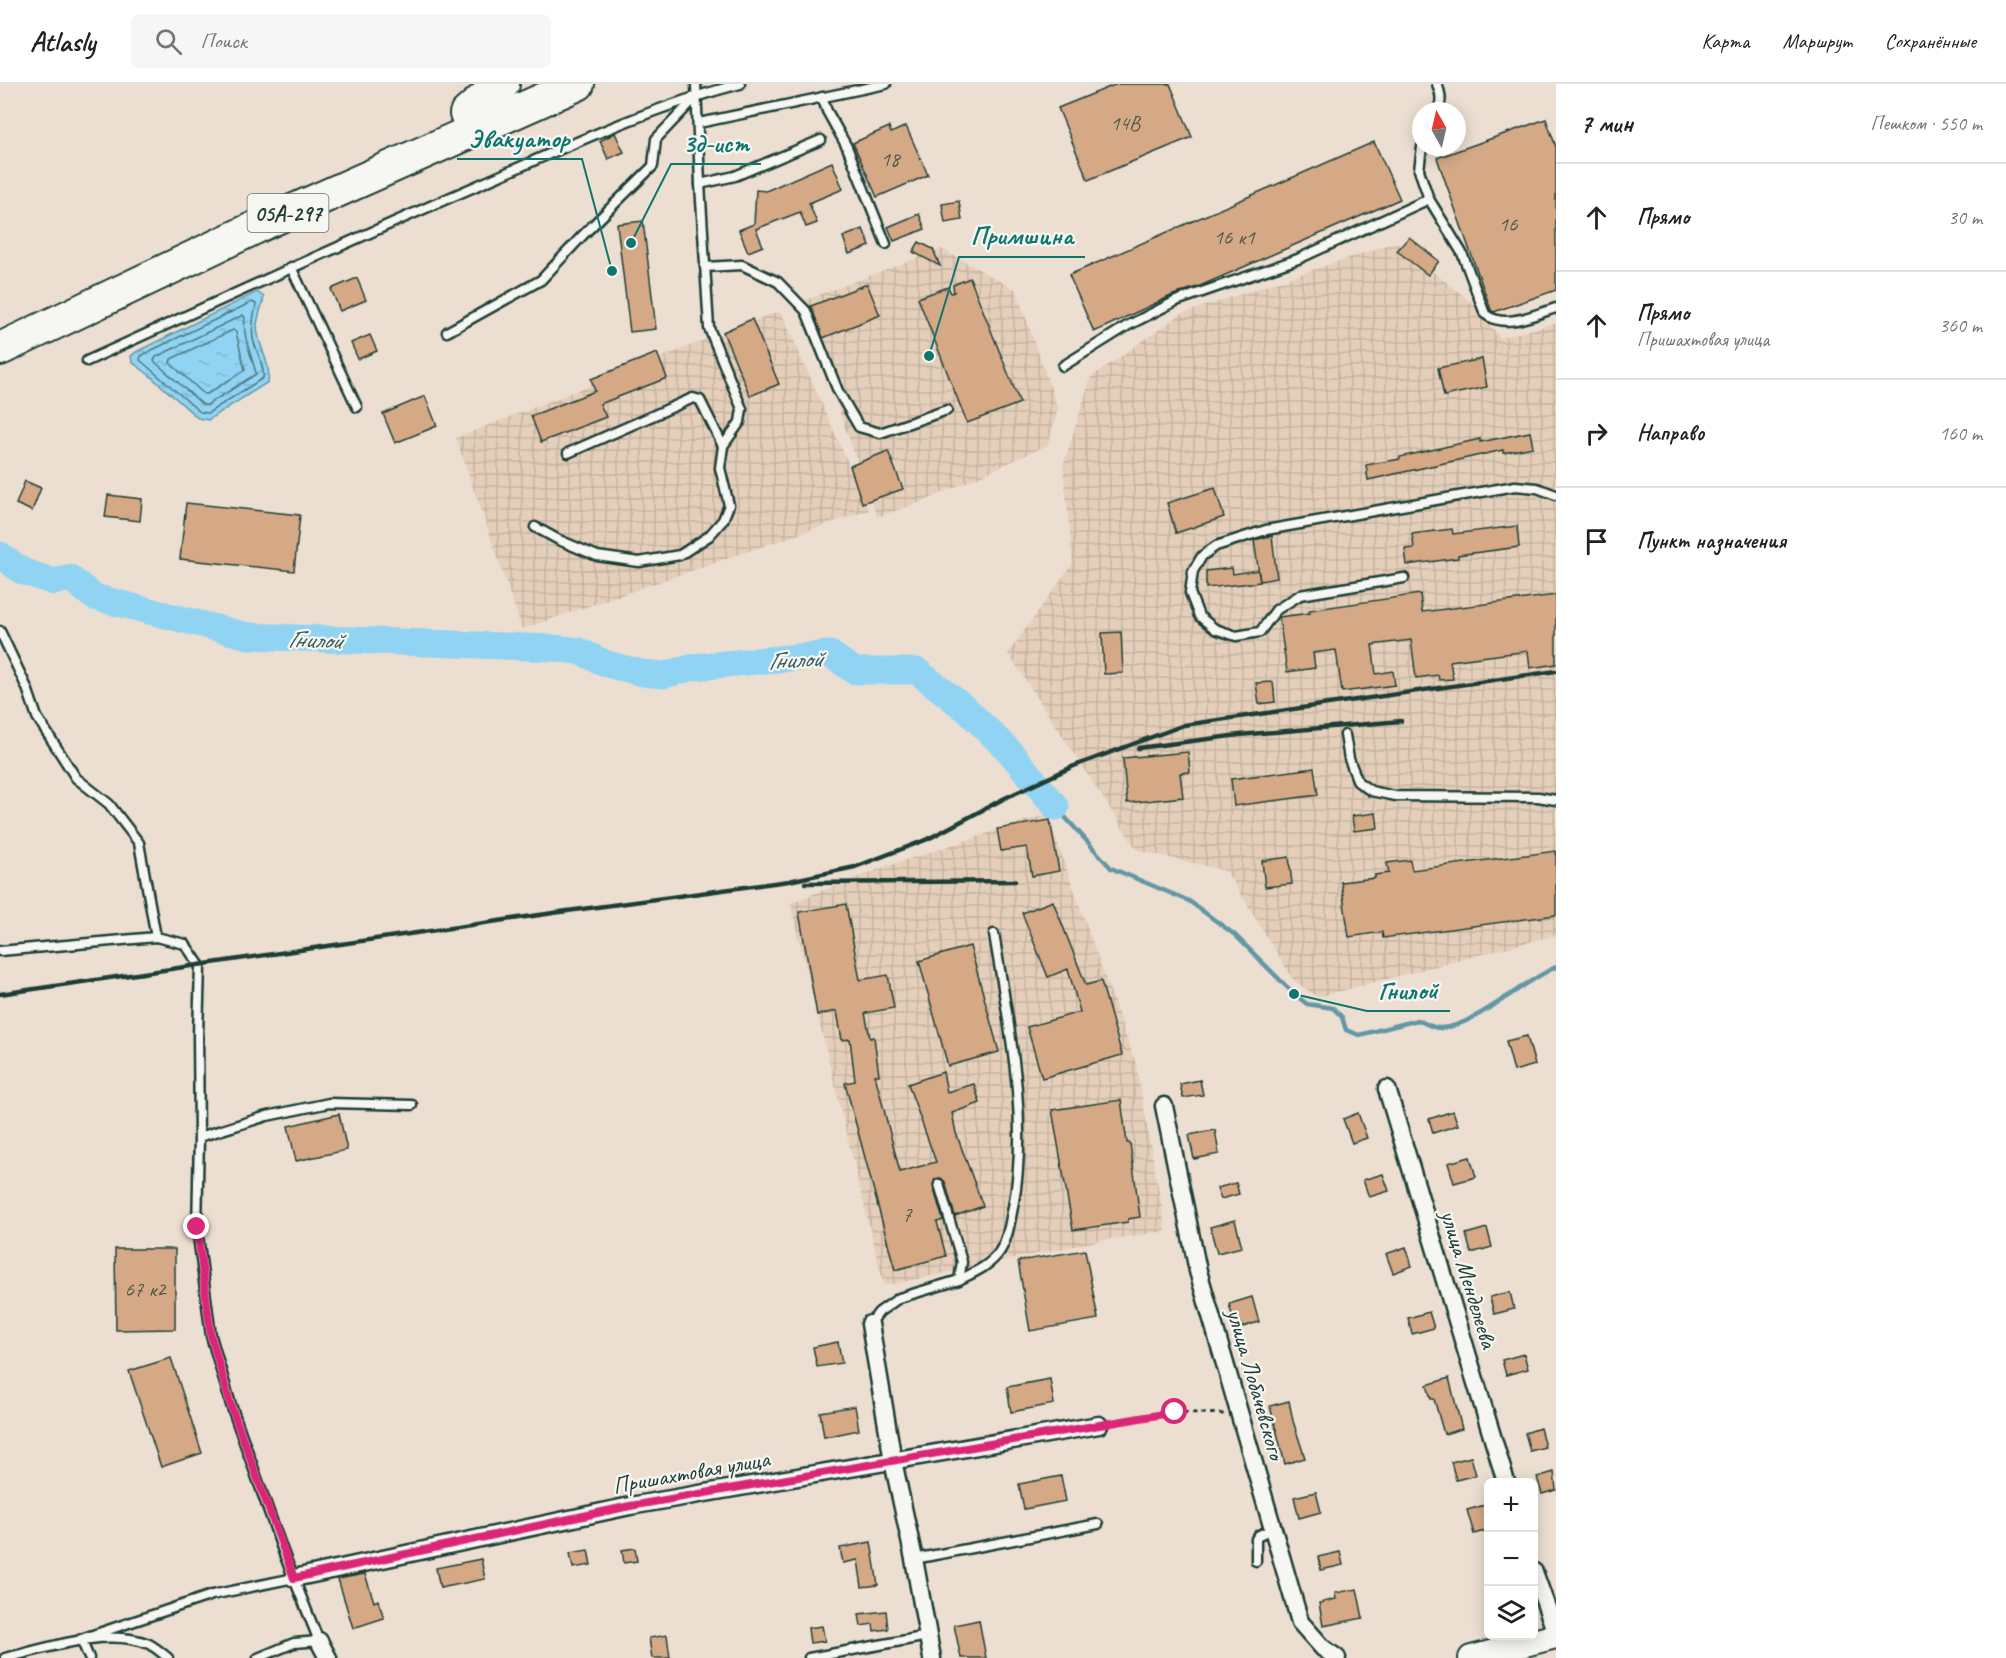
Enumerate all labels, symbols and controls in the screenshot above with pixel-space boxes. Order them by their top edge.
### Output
search box [131,14,551,68]
text: Atlasly [30,24,95,59]
icon: search [152,25,185,58]
text: Поиск [200,27,247,55]
text: Карта [1701,28,1750,54]
text: Маршрут [1783,28,1852,54]
text: Сохранённые [1885,28,1976,54]
north arrow [1412,102,1466,156]
text: 7 мин [1580,107,1633,140]
house number: 14В [1110,110,1142,136]
text: Пешком · 550 m [1870,111,1982,136]
callout: Эвакуатор [457,115,582,159]
callout: 3д-ист [671,120,761,164]
text: Эвакуатор [469,122,572,155]
text: 3д-ист [683,127,751,160]
house number: 18 [881,146,902,172]
road number: 05А-297 [248,194,328,232]
icon: ahead [1580,201,1613,234]
text: Прямо [1637,203,1689,231]
text: 30 m [1948,205,1982,230]
house number: 16 [1499,211,1518,237]
callout: Примшина [959,213,1085,257]
text: Примшина [971,219,1076,252]
house number: 16 к1 [1213,224,1256,250]
text: Прямо [1637,299,1689,327]
icon: ahead [1580,309,1613,342]
text: 360 m [1939,313,1982,338]
text: Пришахтовая улица [1637,327,1769,352]
icon: right [1580,417,1613,450]
text: Направо [1637,419,1704,447]
text: 160 m [1939,421,1982,446]
icon: arrive [1580,525,1613,558]
text: Пункт назначения [1637,527,1786,555]
water label: Гнилой [287,622,348,657]
water label: Гнилой [767,641,828,677]
callout: Гнилой [1367,967,1450,1011]
text: Гнилой [1378,974,1440,1007]
house number: 7 [902,1201,913,1227]
street label: улица Менделеева [1433,1204,1505,1353]
route end [183,1213,209,1239]
house number: 67 к2 [124,1276,167,1302]
street label: улица Лобачевского [1220,1303,1293,1465]
route start [1161,1398,1187,1424]
street label: Пришахтовая улица [610,1443,773,1501]
map controls [1484,1478,1538,1640]
button: + [1484,1478,1538,1532]
button: − [1484,1532,1538,1586]
button: layers [1484,1586,1538,1640]

